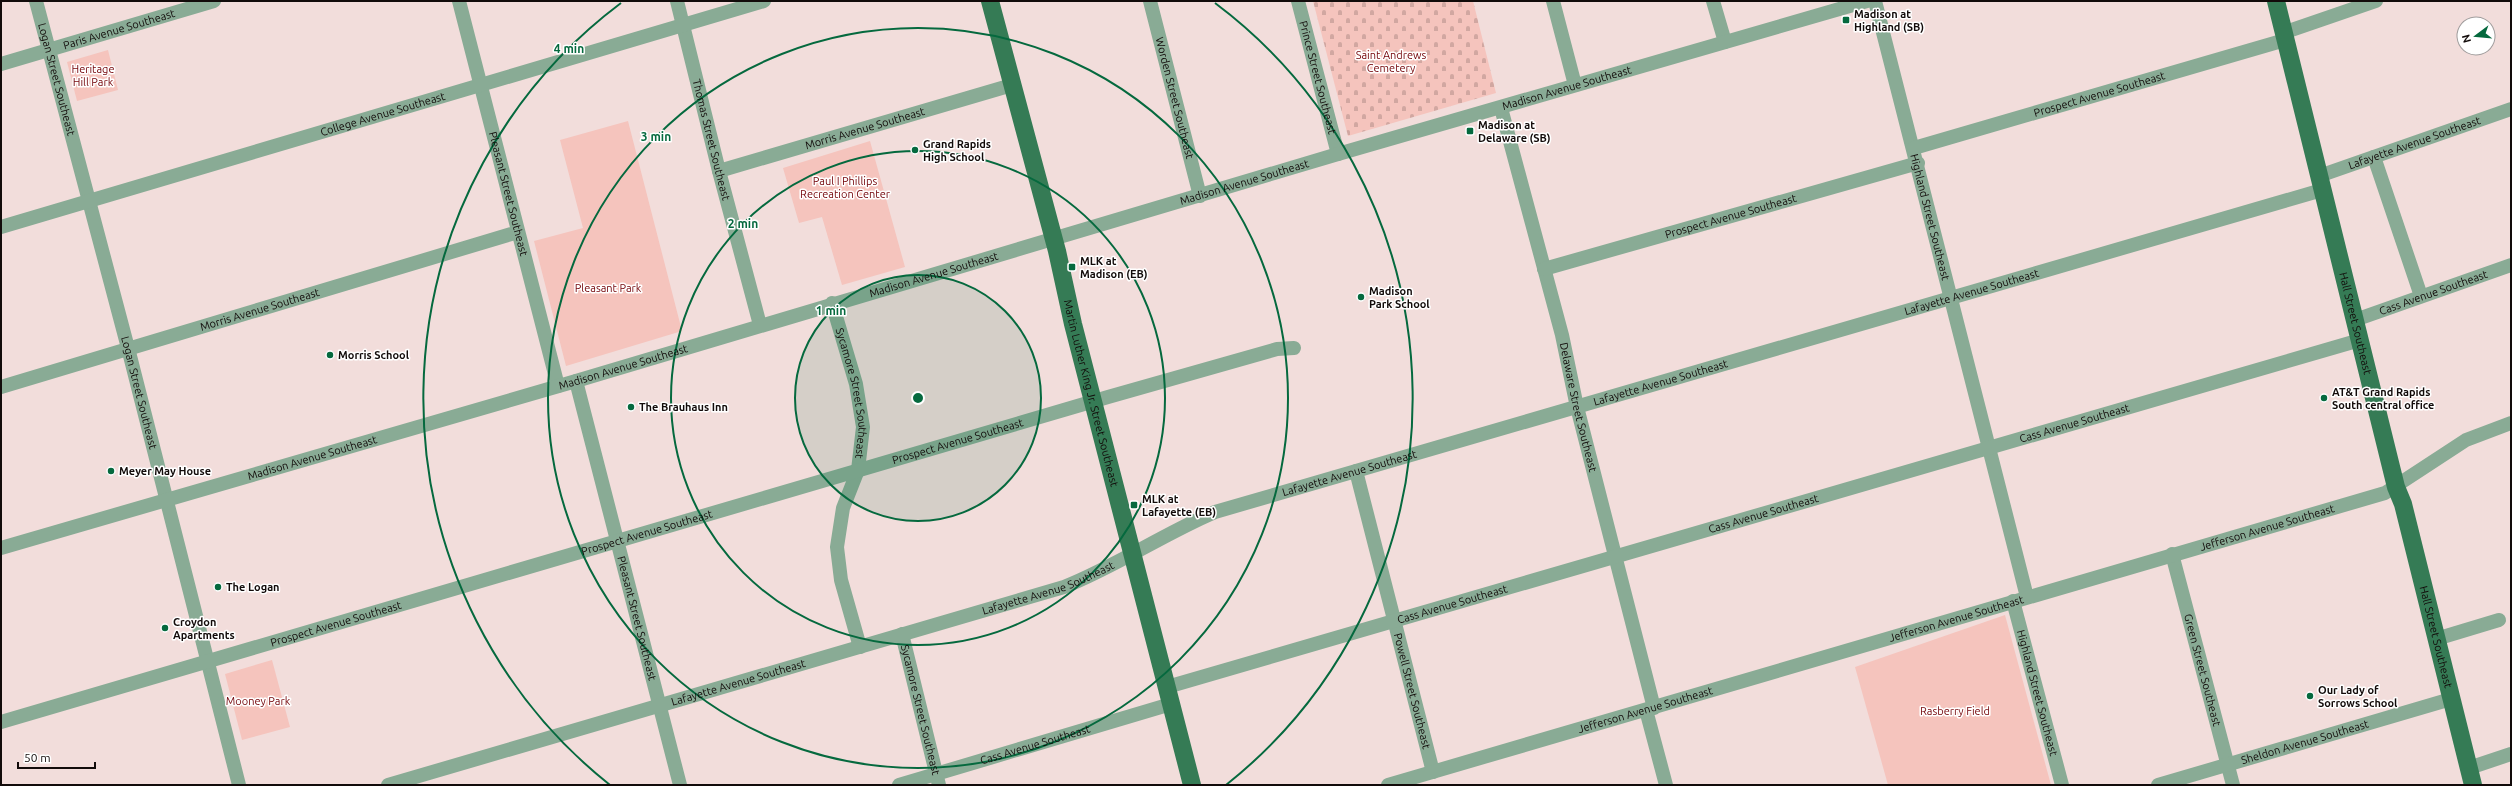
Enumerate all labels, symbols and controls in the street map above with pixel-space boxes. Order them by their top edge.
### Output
street label: Paris Avenue Southeast [62,7,177,51]
place label: Madison at Highland (SB) [1854,8,1924,34]
marker: Madison at Highland (SB) [1841,15,1851,25]
north arrow [2456,16,2496,56]
street label: Prince Street Southeast [1297,19,1339,136]
street label: Logan Street Southeast [36,22,78,138]
text: N [2459,33,2473,44]
street label: Worden Street Southeast [1153,36,1196,161]
text: 4 min [554,42,584,55]
park label: Saint Andrews Cemetery [1356,49,1427,74]
park label: Heritage Hill Park [72,63,114,88]
street label: Madison Avenue Southeast [1501,63,1633,112]
street label: Prospect Avenue Southeast [2032,69,2167,119]
street label: Thomas Street Southeast [691,78,733,202]
street label: College Avenue Southeast [319,90,447,138]
street label: Morris Avenue Southeast [804,105,927,151]
street label: Lafayette Avenue Southeast [2347,114,2483,171]
place label: Madison at Delaware (SB) [1478,119,1551,145]
marker: Madison at Delaware (SB) [1465,126,1475,136]
street label: Pleasant Street Southeast [487,130,530,258]
text: 3 min [641,130,671,143]
place label: Grand Rapids High School [923,138,991,163]
marker: Grand Rapids High School [910,145,920,155]
street label: Highland Street Southeast [1908,153,1952,282]
street label: Madison Avenue Southeast [1178,157,1311,207]
park label: Paul I Phillips Recreation Center [800,175,891,200]
street label: Prospect Avenue Southeast [1664,192,1798,240]
text: 2 min [728,217,758,230]
street label: Madison Avenue Southeast [868,249,1000,299]
place label: MLK at Madison (EB) [1080,255,1148,281]
marker: MLK at Madison (EB) [1067,262,1077,272]
street label: Lafayette Avenue Southeast [1903,267,2041,317]
street label: Cass Avenue Southeast [2377,268,2490,317]
street label: Hall Street Southeast [2337,271,2374,376]
park label: Pleasant Park [575,282,642,294]
place label: Madison Park School [1369,285,1430,310]
street label: Morris Avenue Southeast [199,286,321,333]
marker: Madison Park School [1356,292,1366,302]
street label: Martin Luther King Jr. Street Southeast [1062,298,1121,489]
text: 1 min [816,304,846,317]
street label: Sycamore Street Southeast [834,326,869,460]
street label: Logan Street Southeast [119,335,160,451]
street label: Delaware Street Southeast [1558,341,1600,474]
street label: Madison Avenue Southeast [557,342,690,392]
place label: Morris School [338,349,410,361]
marker: Morris School [325,350,335,360]
street label: Lafayette Avenue Southeast [1592,357,1730,408]
place label: AT&T Grand Rapids South central office [2332,386,2434,411]
centre of rings [911,391,925,405]
marker: AT&T Grand Rapids South central office [2319,393,2329,403]
place label: The Brauhaus Inn [639,401,728,413]
street label: Cass Avenue Southeast [2018,401,2131,445]
marker: The Brauhaus Inn [626,402,636,412]
street label: Prospect Avenue Southeast [891,416,1025,466]
street label: Madison Avenue Southeast [246,433,379,482]
street label: Lafayette Avenue Southeast [1281,448,1419,498]
place label: Meyer May House [119,465,211,477]
marker: Meyer May House [106,466,116,476]
street label: Cass Avenue Southeast [1707,492,1820,535]
place label: MLK at Lafayette (EB) [1142,493,1216,519]
marker: MLK at Lafayette (EB) [1129,500,1139,510]
street label: Jefferson Avenue Southeast [2198,502,2336,553]
street label: Prospect Avenue Southeast [580,507,714,557]
street label: Pleasant Street Southeast [615,555,659,682]
street label: Lafayette Avenue Southeast [981,558,1117,617]
place label: The Logan [226,581,280,593]
marker: The Logan [213,582,223,592]
street label: Cass Avenue Southeast [1396,582,1509,626]
street label: Hall Street Southeast [2418,585,2455,690]
street label: Jefferson Avenue Southeast [1887,593,2026,644]
street label: Prospect Avenue Southeast [269,599,403,649]
street label: Green Street Southeast [2182,613,2223,728]
place label: Croydon Apartments [173,616,235,641]
marker: Croydon Apartments [160,623,170,633]
street label: Highland Street Southeast [2015,628,2060,758]
street label: Powell Street Southeast [1392,632,1433,751]
street label: Sycamore Street Southeast [899,643,942,777]
street label: Lafayette Avenue Southeast [670,657,807,708]
street label: Jefferson Avenue Southeast [1576,684,1715,735]
place label: Our Lady of Sorrows School [2318,684,2398,709]
marker: Our Lady of Sorrows School [2305,691,2315,701]
park label: Mooney Park [226,695,291,707]
park label: Rasberry Field [1920,705,1990,717]
street label: Sheldon Avenue Southeast [2240,717,2371,766]
street label: Cass Avenue Southeast [979,722,1092,767]
scale bar [18,744,95,770]
text: 50 m [24,751,51,764]

